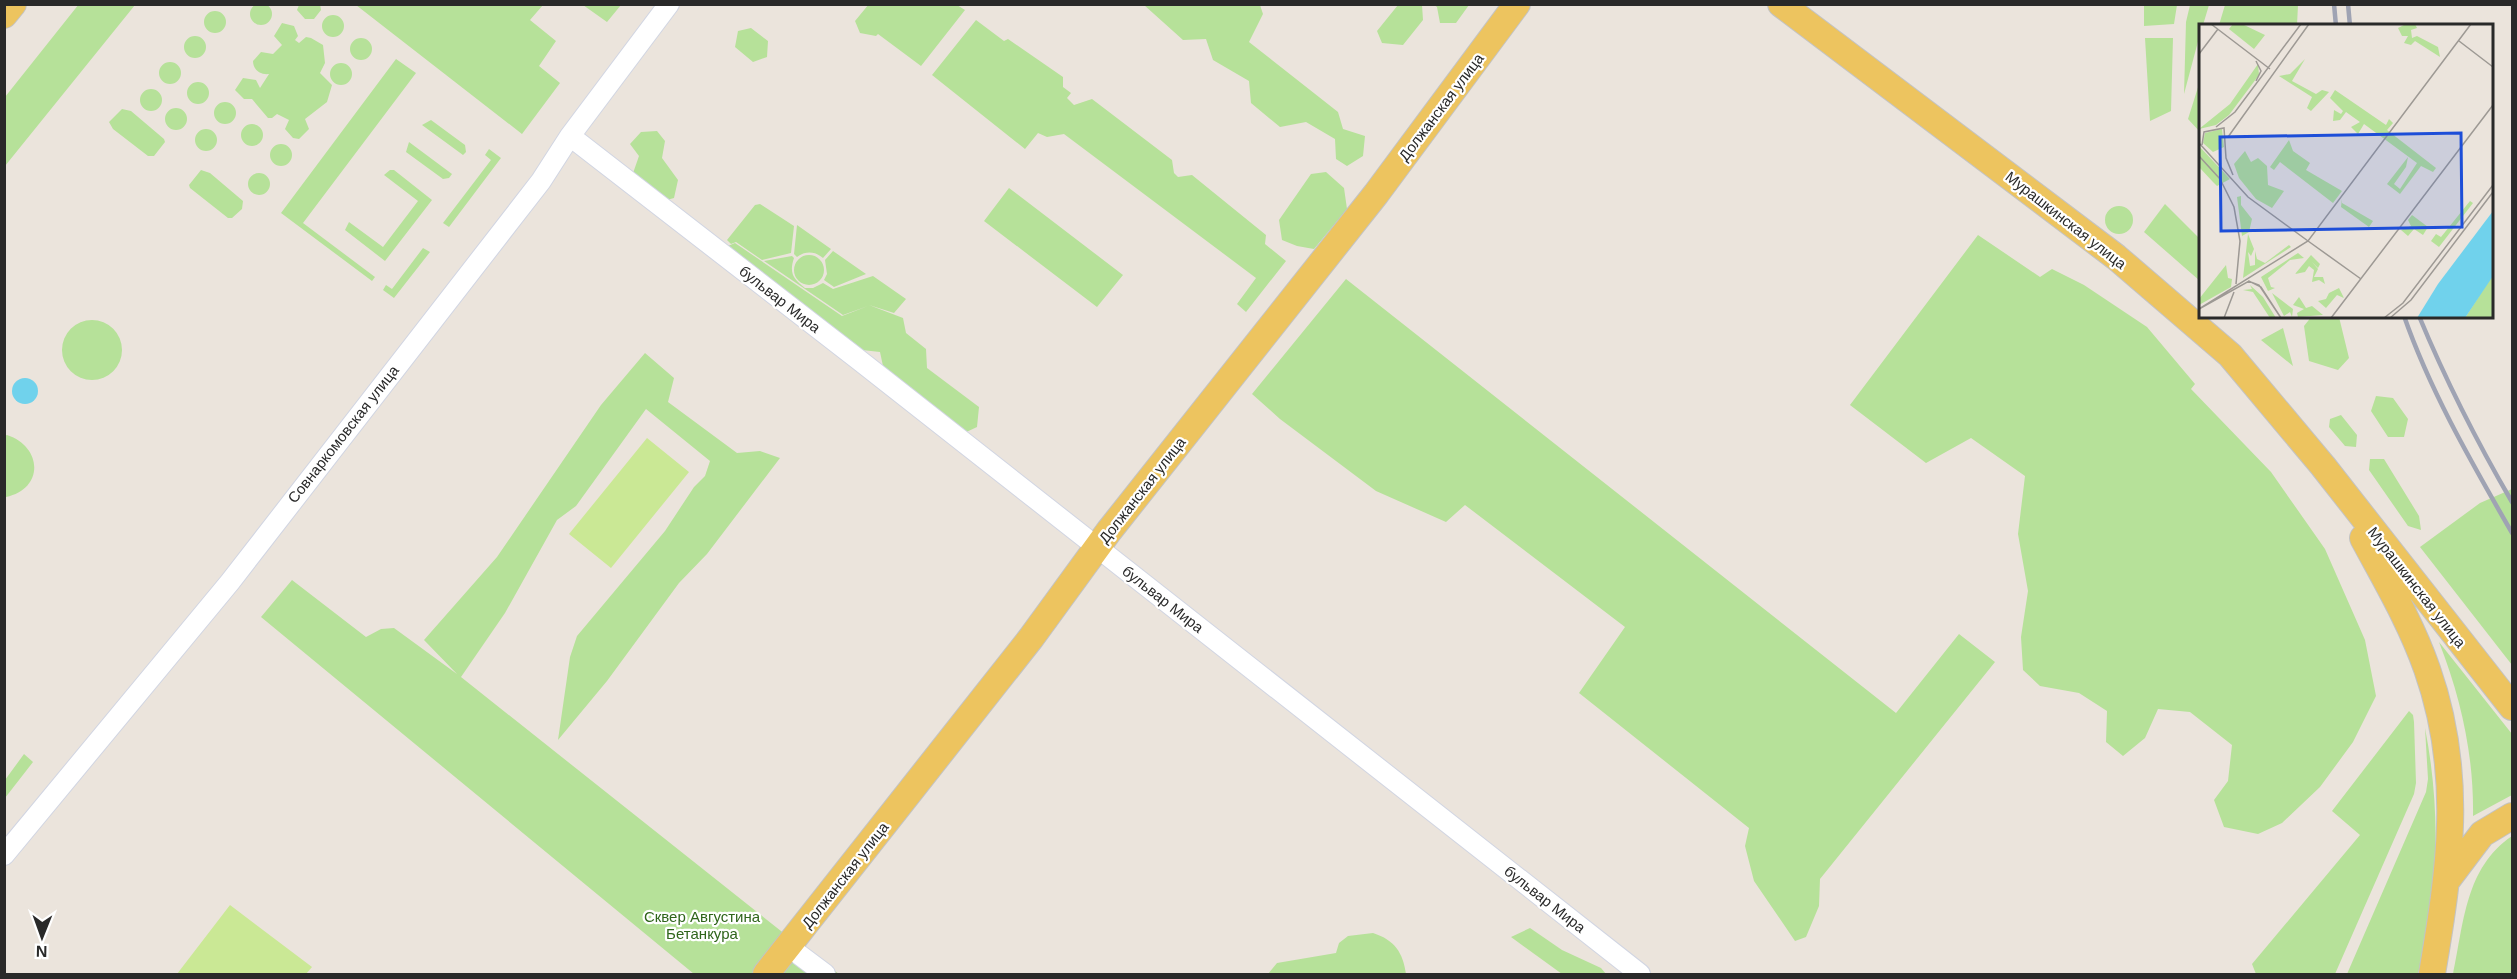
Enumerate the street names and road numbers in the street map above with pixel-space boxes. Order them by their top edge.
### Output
street label: Должанская улица [1395,49,1487,164]
street label: Мурашкинская улица [2002,168,2130,273]
street label: бульвар Мира [736,262,824,336]
street label: Совнаркомовская улица [284,361,402,506]
street label: Должанская улица [1095,433,1189,546]
street label: Мурашкинская улица [2365,523,2470,651]
street label: бульвар Мира [1119,562,1207,636]
street label: Должанская улица [798,818,892,931]
street label: бульвар Мира [1501,862,1589,936]

